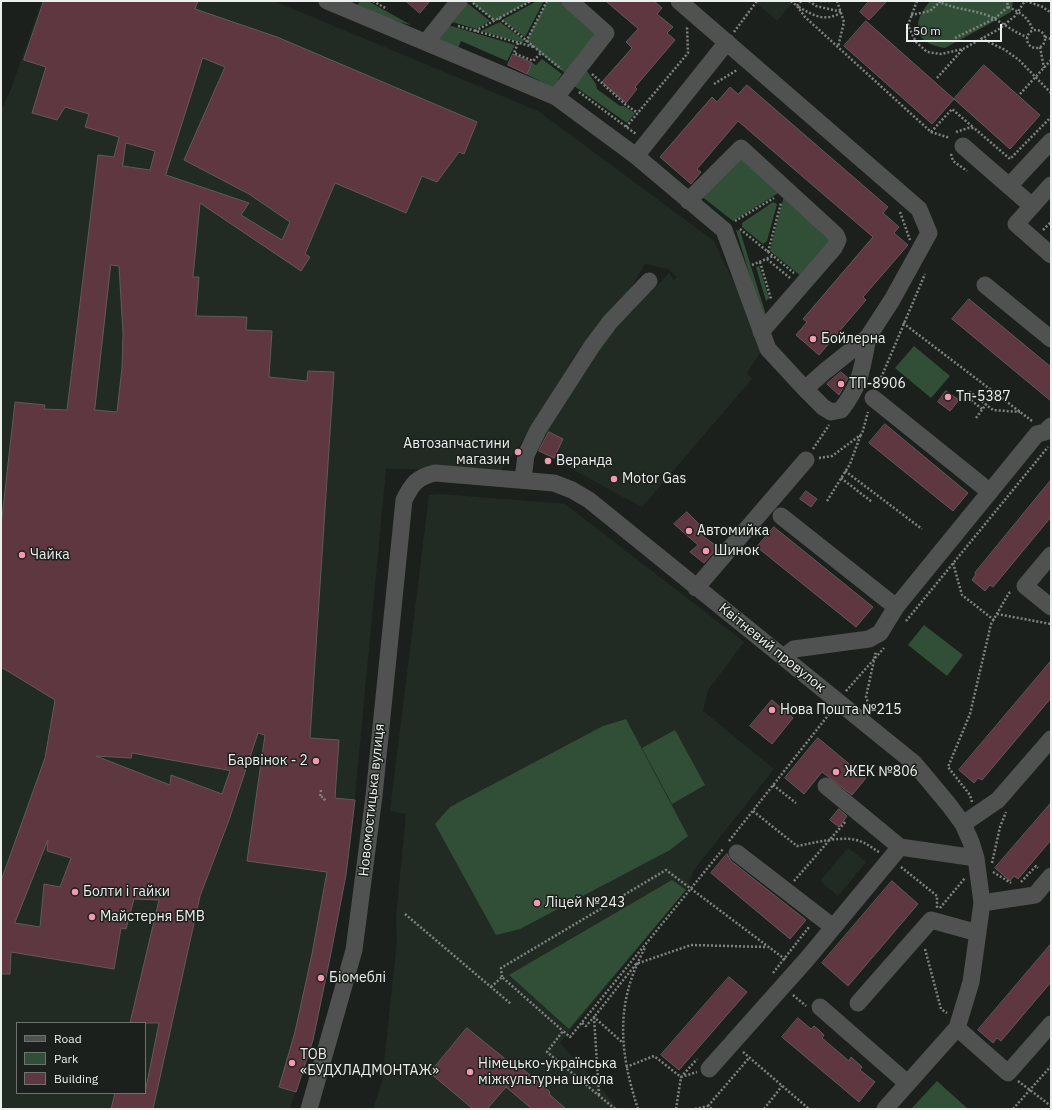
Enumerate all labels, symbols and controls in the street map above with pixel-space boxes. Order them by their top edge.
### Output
scale bar [908,16,1004,42]
text: 50 m [913,23,941,38]
place label: Бойлерна [821,331,885,347]
marker: Бойлерна [808,334,818,344]
place label: ТП-8906 [849,376,906,392]
marker: ТП-8906 [836,379,846,389]
place label: Тп-5387 [956,389,1011,405]
marker: Тп-5387 [943,392,953,402]
place label: Автозапчастини магазин [403,436,510,468]
marker: Автозапчастини магазин [513,447,523,457]
place label: Веранда [556,453,612,469]
marker: Веранда [543,456,553,466]
place label: Motor Gas [622,471,686,487]
marker: Motor Gas [609,474,619,484]
place label: Автомийка [697,523,769,539]
marker: Автомийка [684,526,694,536]
place label: Шинок [714,543,759,559]
marker: Шинок [701,546,711,556]
place label: Чайка [30,547,70,563]
marker: Чайка [17,550,27,560]
street label: Квітневий провулок [715,600,829,696]
place label: Нова Пошта №215 [780,702,902,718]
marker: Нова Пошта №215 [767,705,777,715]
street label: Новомостицька вулиця [356,723,388,877]
place label: Барвінок - 2 [228,753,308,769]
marker: Барвінок - 2 [311,756,321,766]
place label: ЖЕК №806 [844,764,918,780]
marker: ЖЕК №806 [831,767,841,777]
place label: Болти і гайки [83,884,170,900]
marker: Болти і гайки [70,887,80,897]
place label: Ліцей №243 [545,895,625,911]
marker: Ліцей №243 [532,898,542,908]
place label: Майстерня БМВ [100,909,205,925]
marker: Майстерня БМВ [87,912,97,922]
place label: Біомеблі [329,970,386,986]
marker: Біомеблі [316,973,326,983]
legend [16,1022,146,1094]
text: Road [54,1031,82,1046]
place label: ТОВ «БУДХЛАДМОНТАЖ» [300,1047,439,1080]
text: Park [54,1051,78,1066]
place label: Німецько-українська міжкультурна школа [478,1056,617,1088]
marker: ТОВ «БУДХЛАДМОНТАЖ» [287,1058,297,1068]
marker: Німецько-українська міжкультурна школа [465,1067,475,1077]
text: Building [54,1071,98,1086]

